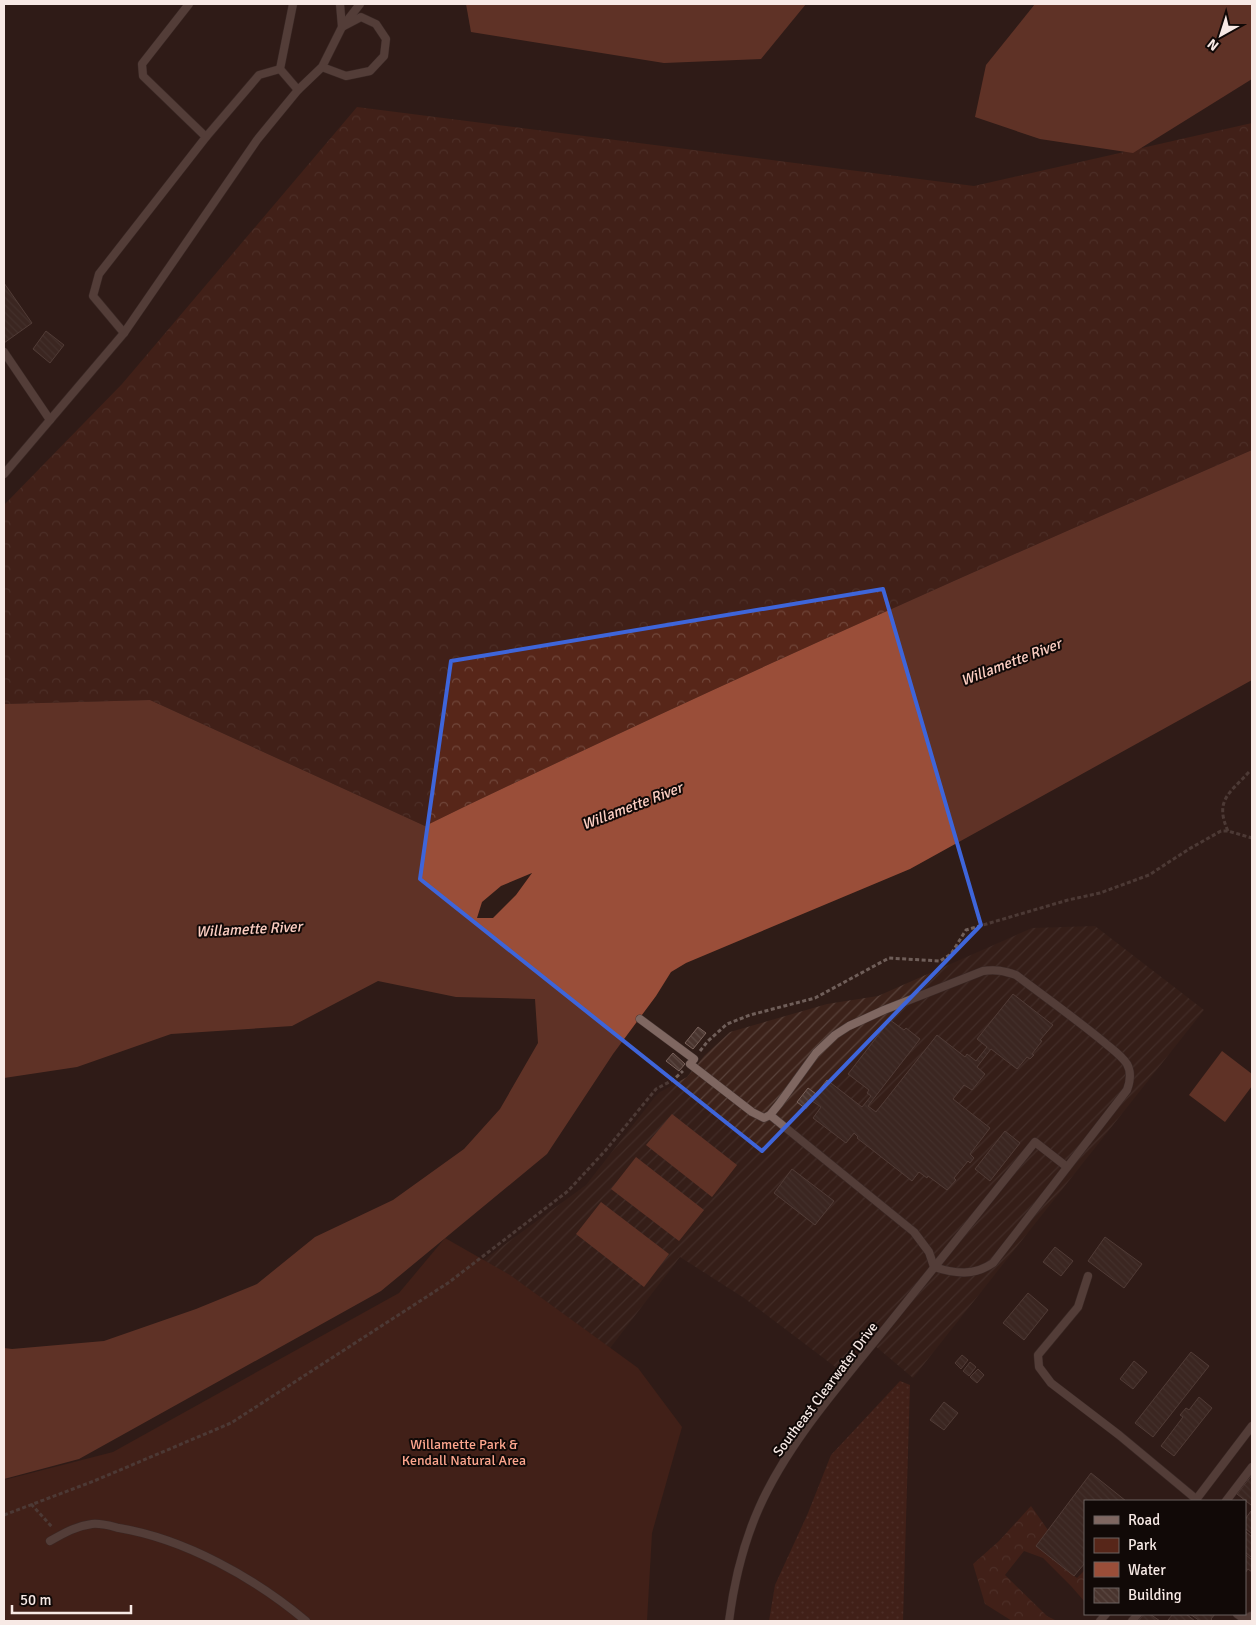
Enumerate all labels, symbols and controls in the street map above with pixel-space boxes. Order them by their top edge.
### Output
north arrow [1196,10,1246,60]
text: N [1204,35,1222,54]
water label: Willamette River [958,634,1066,689]
water label: Willamette River [579,778,687,833]
water label: Willamette River [195,917,305,941]
street label: Southeast Clearwater Drive [769,1319,881,1460]
park label: Willamette Park & Kendall Natural Area [402,1436,526,1469]
legend [1084,1500,1246,1615]
text: Road [1128,1511,1160,1529]
text: Park [1128,1536,1157,1554]
text: Water [1128,1561,1166,1579]
scale bar [12,1582,131,1614]
text: Building [1128,1586,1182,1604]
text: 50 m [20,1591,51,1609]

